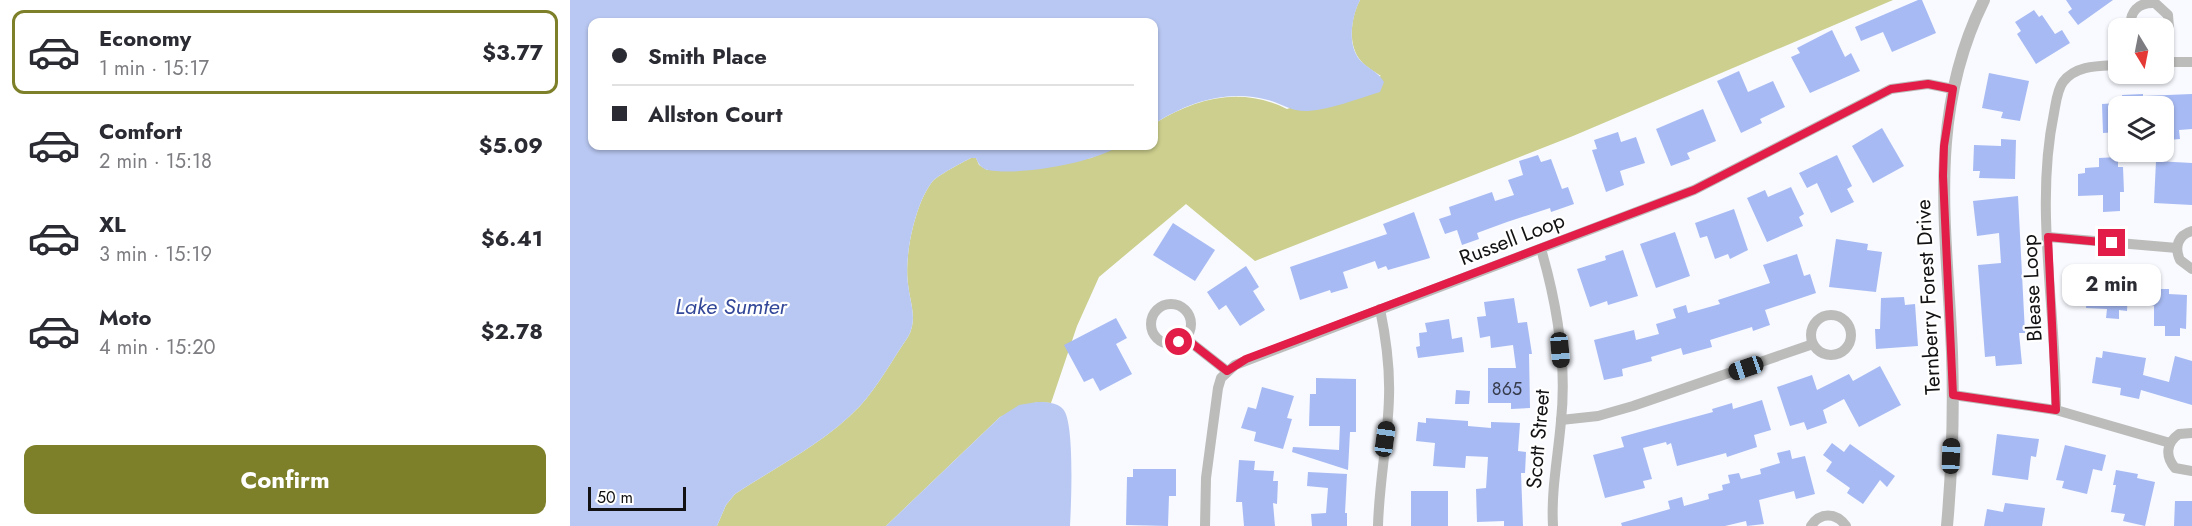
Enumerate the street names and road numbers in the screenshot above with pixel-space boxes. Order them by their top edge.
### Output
street label: Ternberry Forest Drive [1908,198,1948,395]
street label: Russell Loop [1455,205,1569,273]
street label: Blease Loop [2014,234,2050,342]
street label: Scott Street [1519,388,1557,490]

